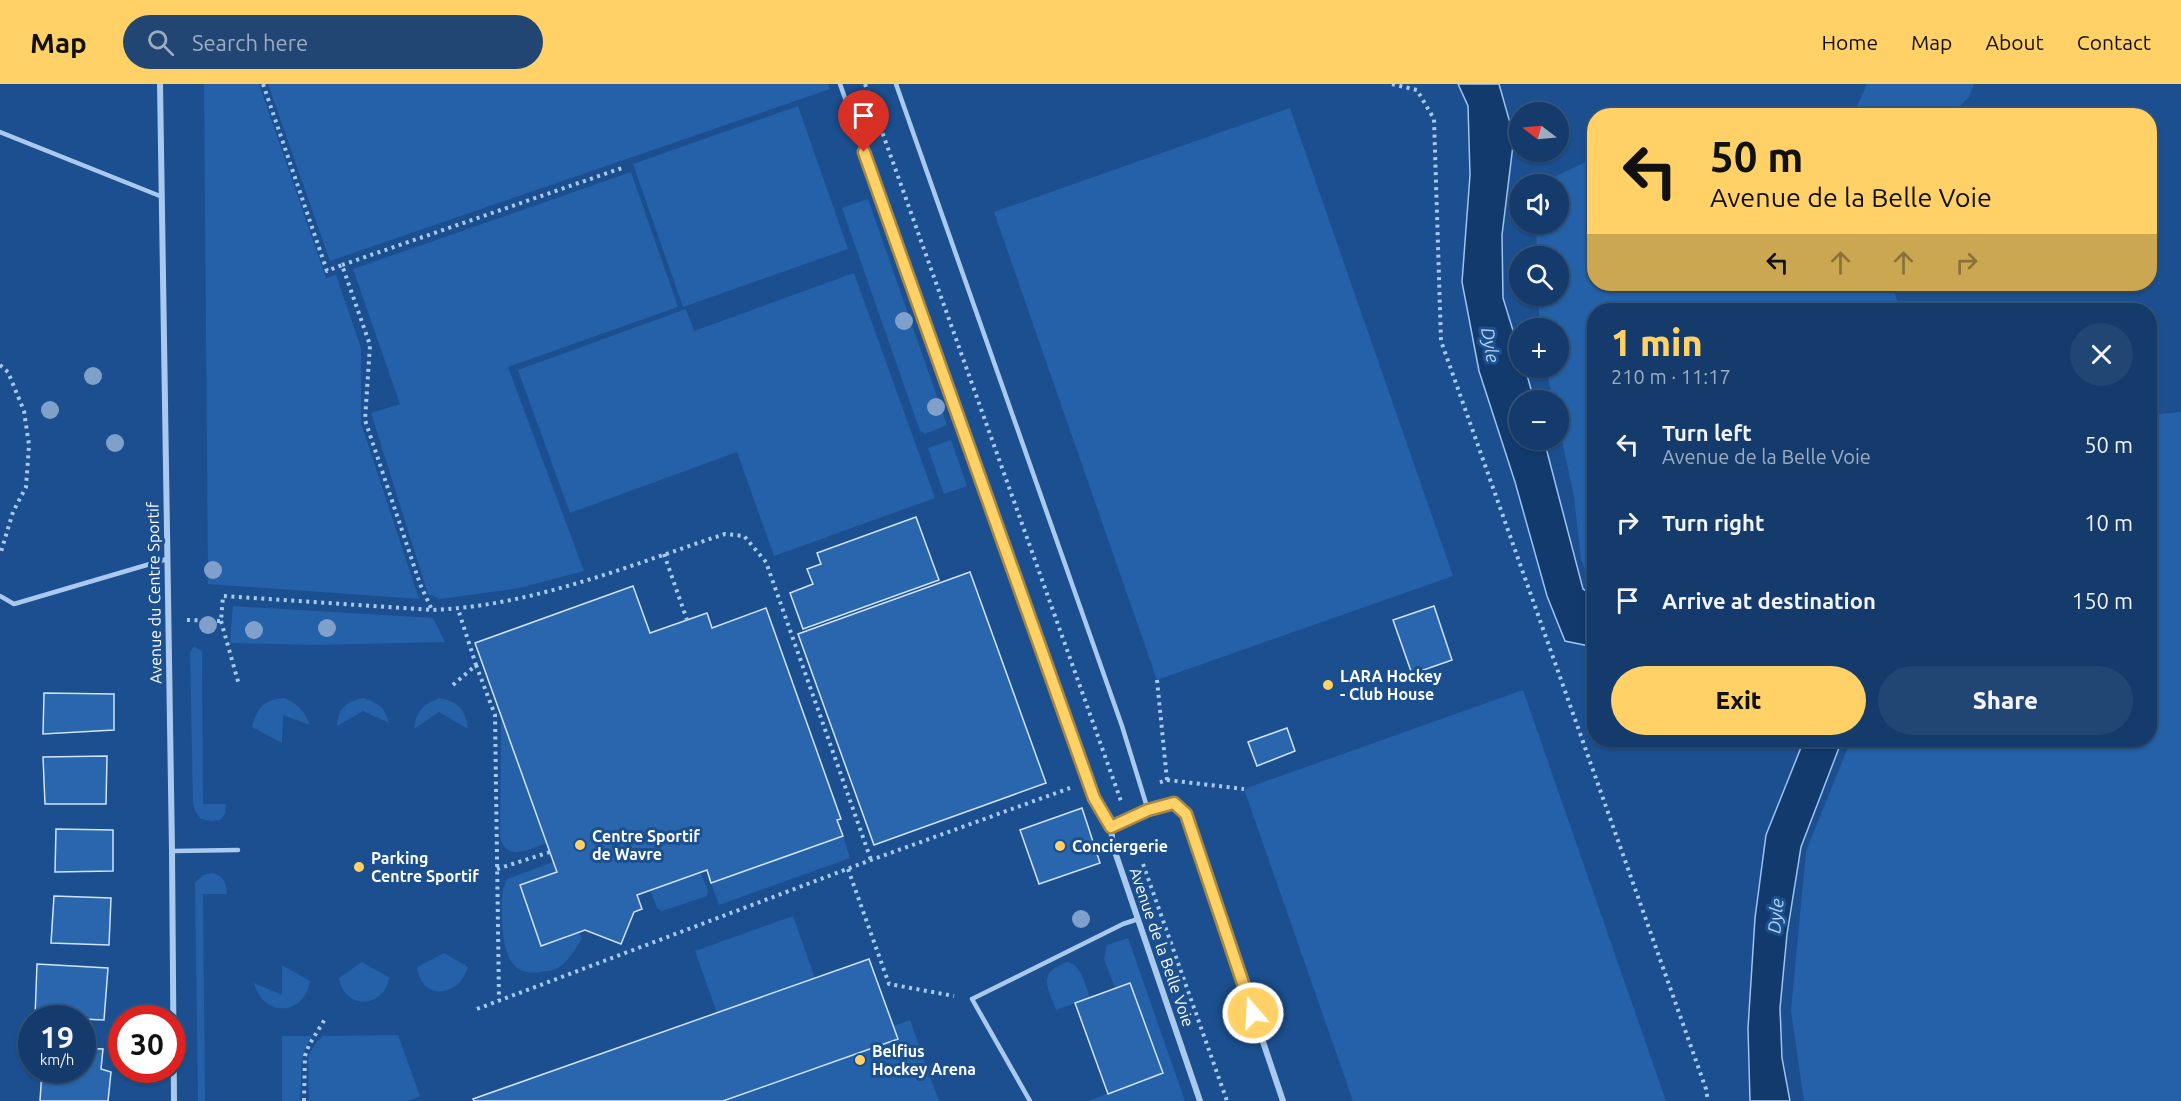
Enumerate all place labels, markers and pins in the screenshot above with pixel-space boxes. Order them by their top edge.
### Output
pin [838,90,889,152]
place label: LARA Hockey - Club House [1340,667,1442,703]
marker: LARA Hockey - Club House [1321,678,1335,692]
place label: Centre Sportif de Wavre [592,827,700,863]
place label: Conciergerie [1072,837,1168,855]
marker: Centre Sportif de Wavre [573,838,587,852]
marker: Conciergerie [1053,839,1067,853]
place label: Parking Centre Sportif [371,849,479,885]
marker: Parking Centre Sportif [352,860,366,874]
place label: Belfius Hockey Arena [872,1042,976,1078]
marker: Belfius Hockey Arena [853,1053,867,1067]

